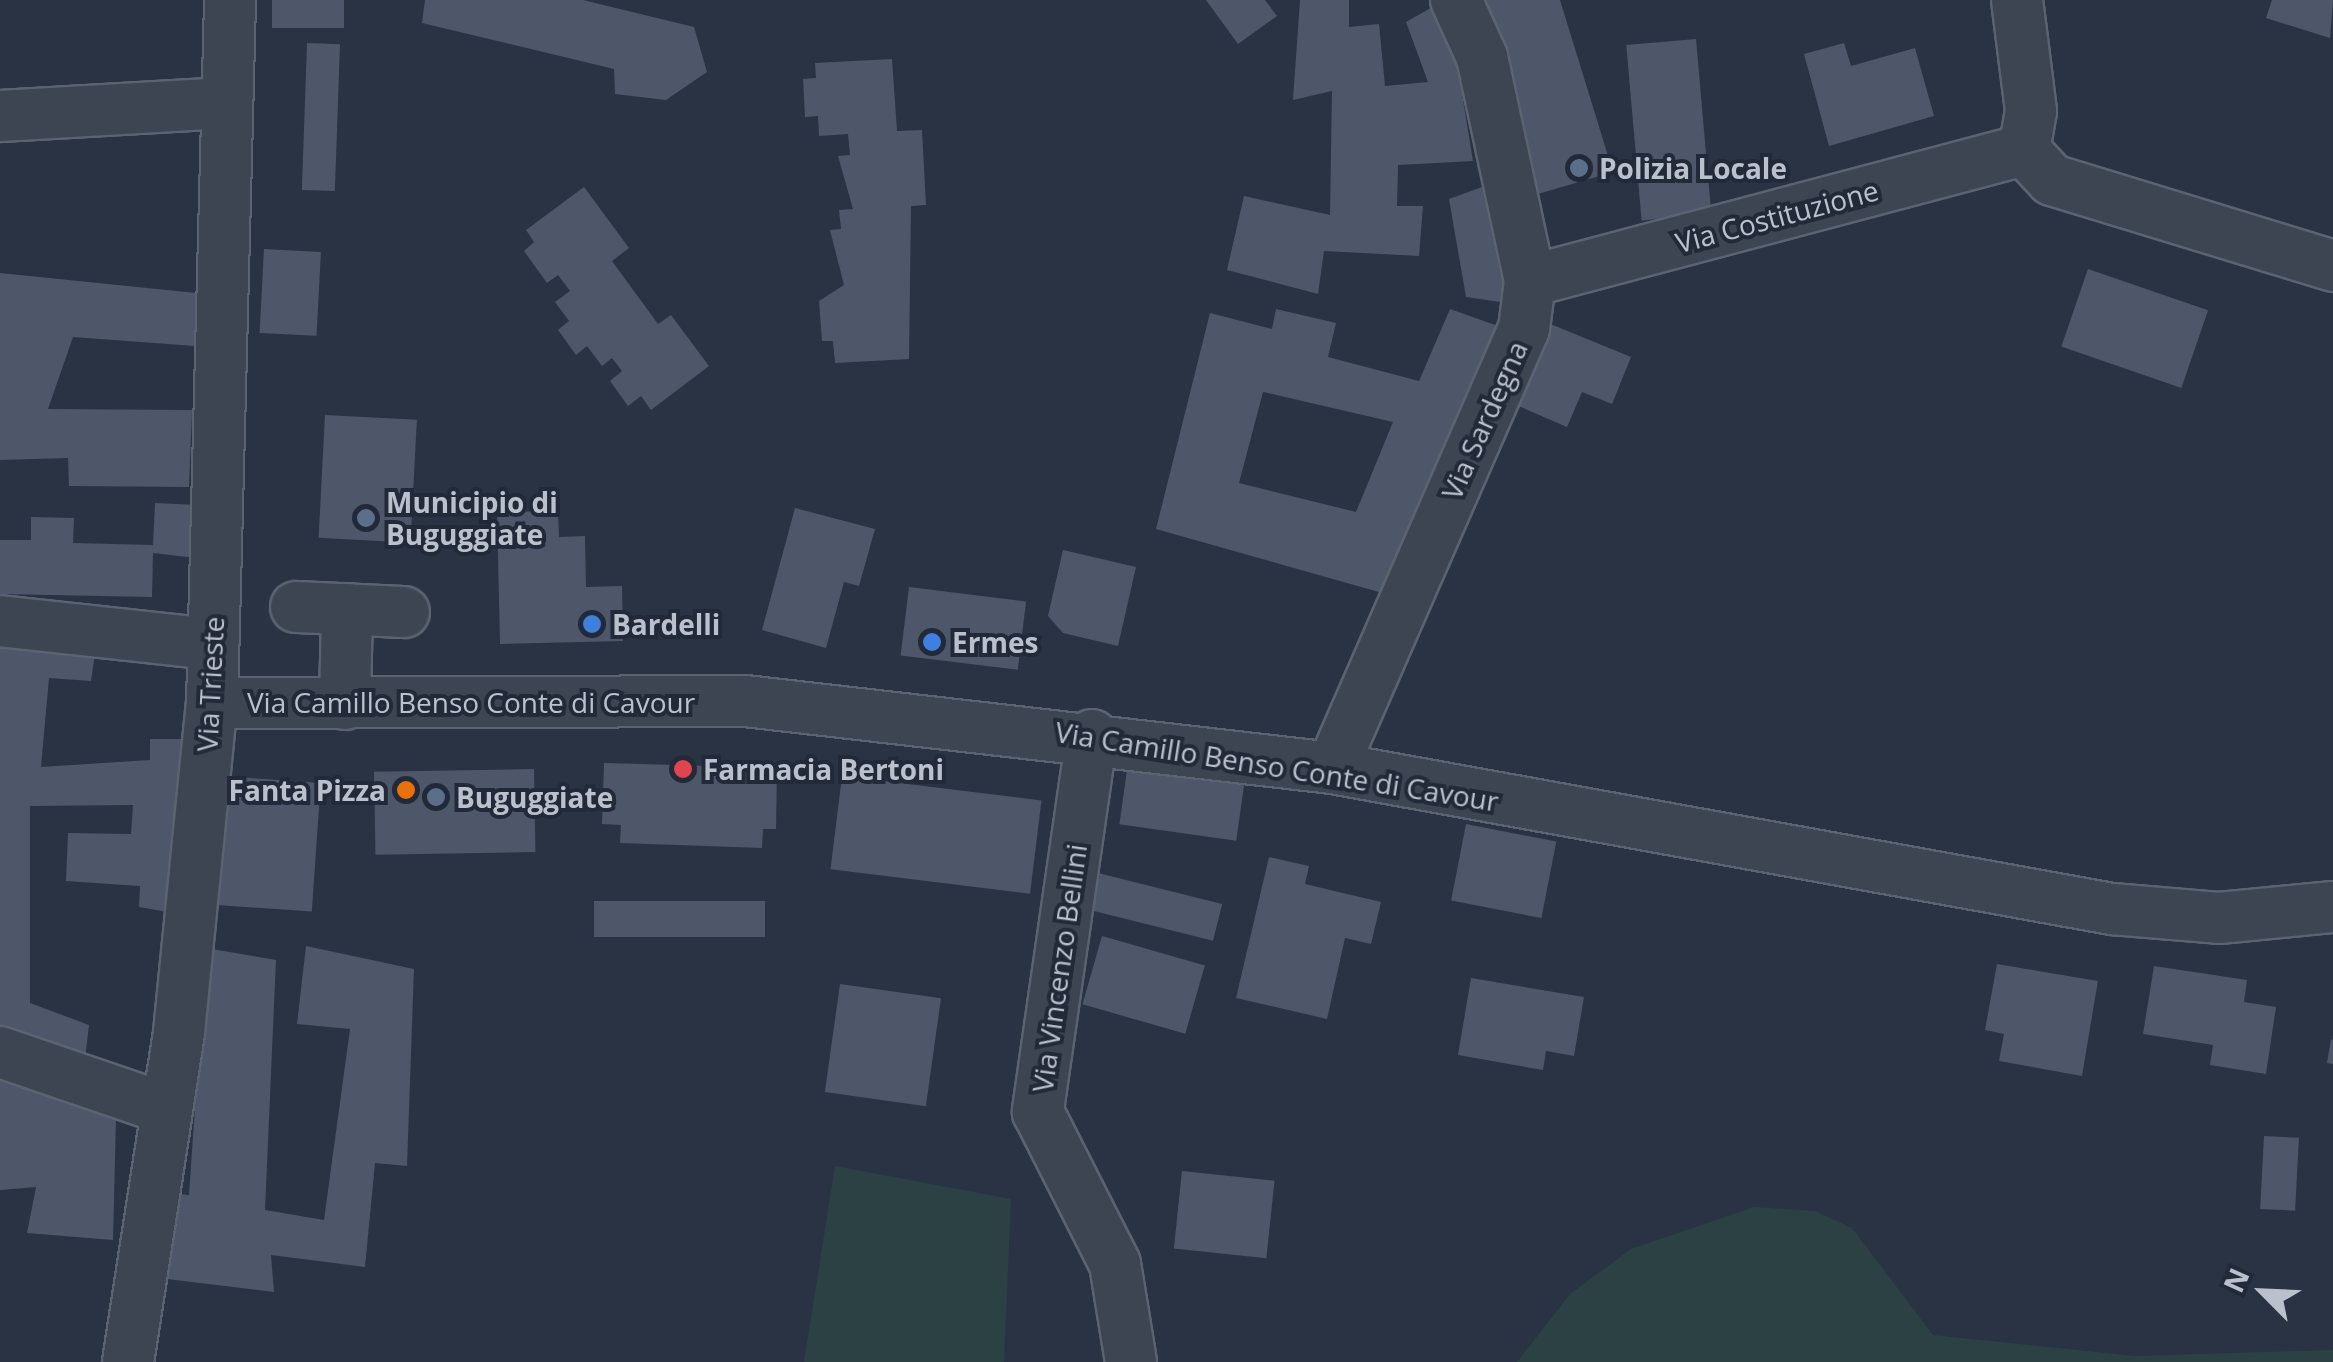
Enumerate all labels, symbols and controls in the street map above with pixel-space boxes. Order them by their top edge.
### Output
place label: Polizia Locale [1599,151,1787,185]
marker: Polizia Locale [1568,157,1590,179]
street label: Via Costituzione [1672,173,1882,259]
street label: Via Sardegna [1434,336,1534,504]
place label: Municipio di Buguggiate [386,485,558,551]
marker: Municipio di Buguggiate [355,507,377,529]
place label: Bardelli [612,607,720,641]
marker: Bardelli [581,613,603,635]
street label: Via Trieste [190,616,230,752]
place label: Ermes [952,625,1038,659]
marker: Ermes [921,631,943,653]
street label: Via Camillo Benso Conte di Cavour [247,685,695,719]
street label: Via Camillo Benso Conte di Cavour [1053,714,1501,818]
place label: Farmacia Bertoni [703,752,944,786]
marker: Farmacia Bertoni [672,758,694,780]
place label: Fanta Pizza [229,773,386,807]
marker: Fanta Pizza [395,779,417,801]
place label: Buguggiate [456,780,613,814]
marker: Buguggiate [425,786,447,808]
street label: Via Vincenzo Bellini [1025,842,1093,1094]
north arrow [2213,1242,2313,1342]
text: N [2214,1262,2258,1298]

